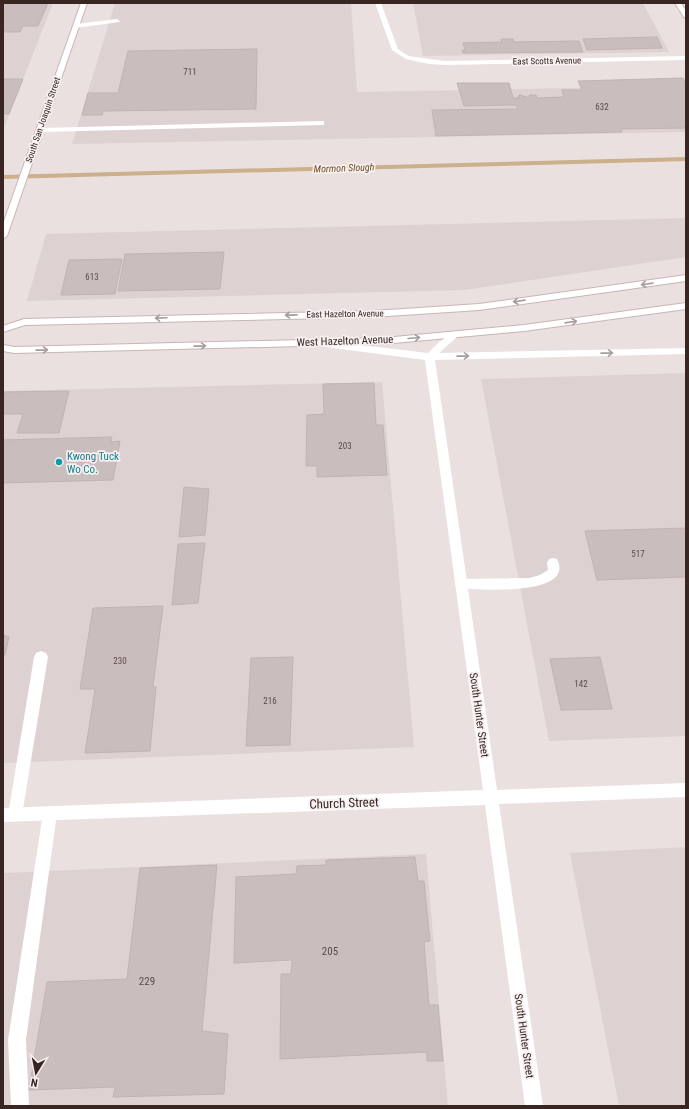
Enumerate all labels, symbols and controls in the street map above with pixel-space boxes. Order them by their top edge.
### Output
street label: East Scotts Avenue [513,55,581,67]
house number: 711 [183,67,197,77]
street label: South San Joaquin Street [24,76,62,164]
house number: 632 [595,102,609,112]
water label: Mormon Slough [314,161,375,175]
house number: 613 [85,272,99,282]
one-way arrow [641,280,654,288]
one-way arrow [512,297,525,305]
street label: East Hazelton Avenue [306,308,384,320]
one-way arrow [285,311,298,319]
one-way arrow [155,315,168,322]
one-way arrow [564,318,577,326]
street label: West Hazelton Avenue [296,333,394,349]
one-way arrow [407,335,420,342]
one-way arrow [193,342,206,349]
one-way arrow [35,346,48,353]
one-way arrow [600,349,613,357]
one-way arrow [456,352,469,360]
house number: 203 [338,441,352,451]
place label: Kwong Tuck Wo Co. [67,450,119,476]
marker: Kwong Tuck Wo Co. [54,457,64,467]
house number: 517 [631,549,645,559]
house number: 230 [113,656,127,666]
street label: South Hunter Street [467,672,491,758]
house number: 142 [574,679,588,689]
house number: 216 [263,696,277,706]
street label: Church Street [309,794,379,812]
house number: 205 [322,945,338,958]
house number: 229 [139,975,155,988]
street label: South Hunter Street [512,993,536,1079]
north arrow [16,1053,56,1093]
text: N [30,1075,39,1089]

